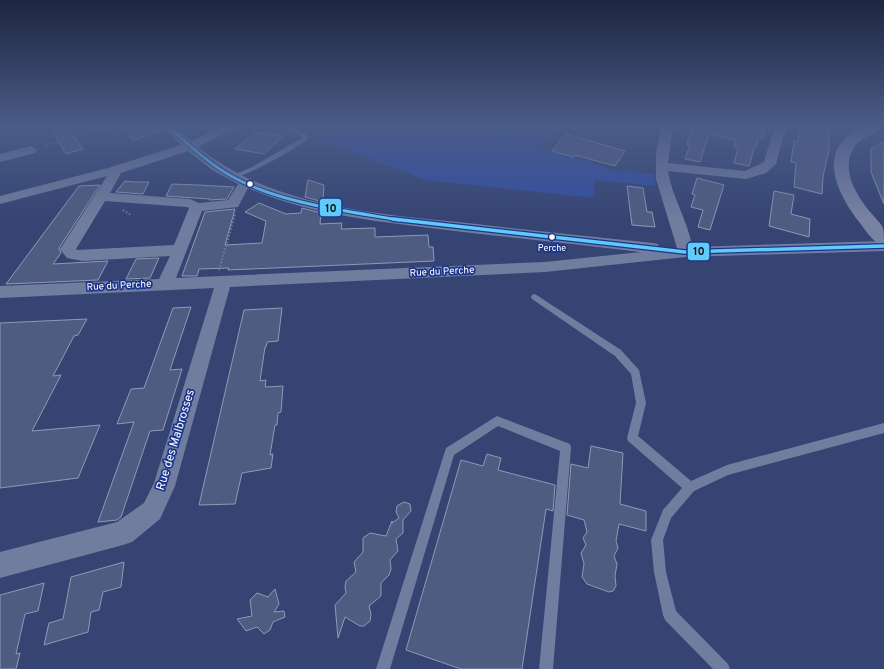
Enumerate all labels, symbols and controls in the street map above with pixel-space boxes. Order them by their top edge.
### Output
unlabelled marker [245,179,255,189]
line badge: 10 [319,198,342,217]
text: 10 [325,202,337,216]
marker: Perche [547,232,557,242]
line badge: 10 [687,242,710,261]
place label: Perche [538,243,566,254]
text: 10 [693,245,705,259]
street label: Rue du Perche [409,264,475,280]
street label: Rue du Perche [86,278,152,294]
street label: Rue des Malbrosses [153,388,199,492]

